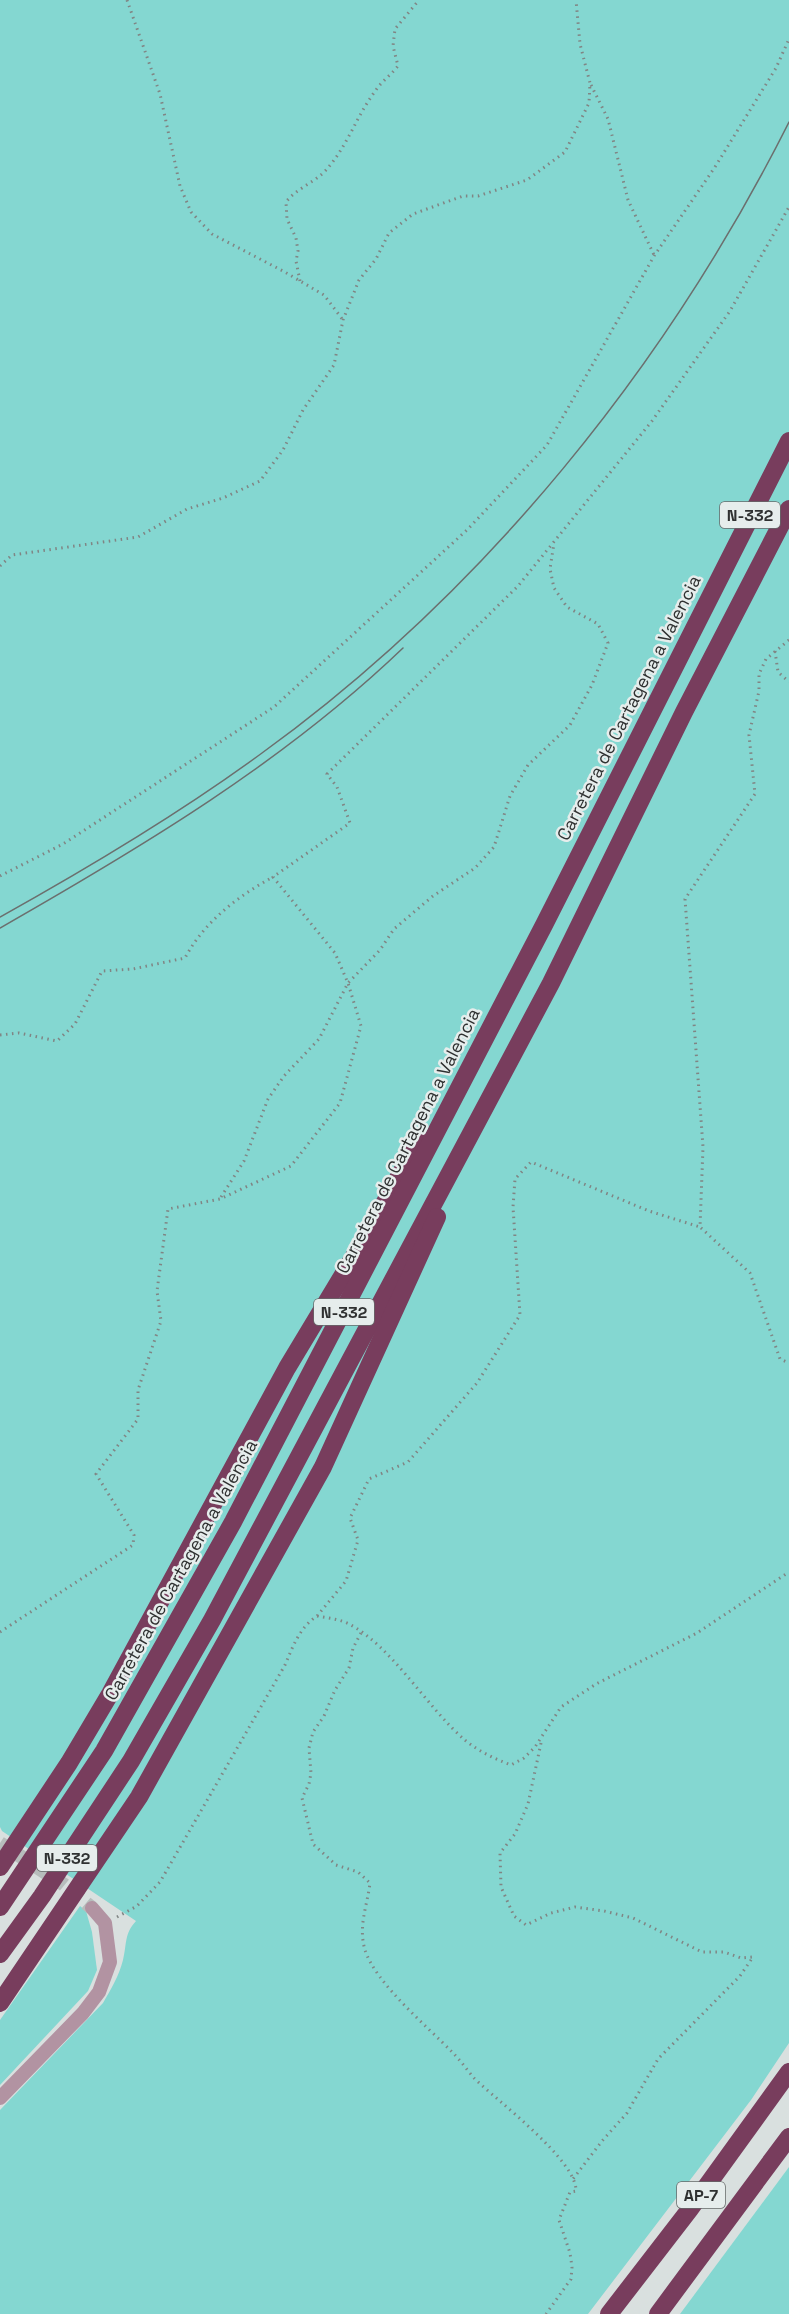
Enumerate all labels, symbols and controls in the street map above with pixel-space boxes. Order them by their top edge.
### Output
road number: N-332 [720,502,780,528]
street label: Carretera de Cartagena a Valencia [551,571,706,844]
street label: Carretera de Cartagena a Valencia [330,1004,485,1277]
road number: N-332 [314,1299,374,1325]
street label: Carretera de Cartagena a Valencia [99,1435,262,1704]
road number: N-332 [37,1845,97,1871]
road number: AP-7 [677,2182,725,2208]

